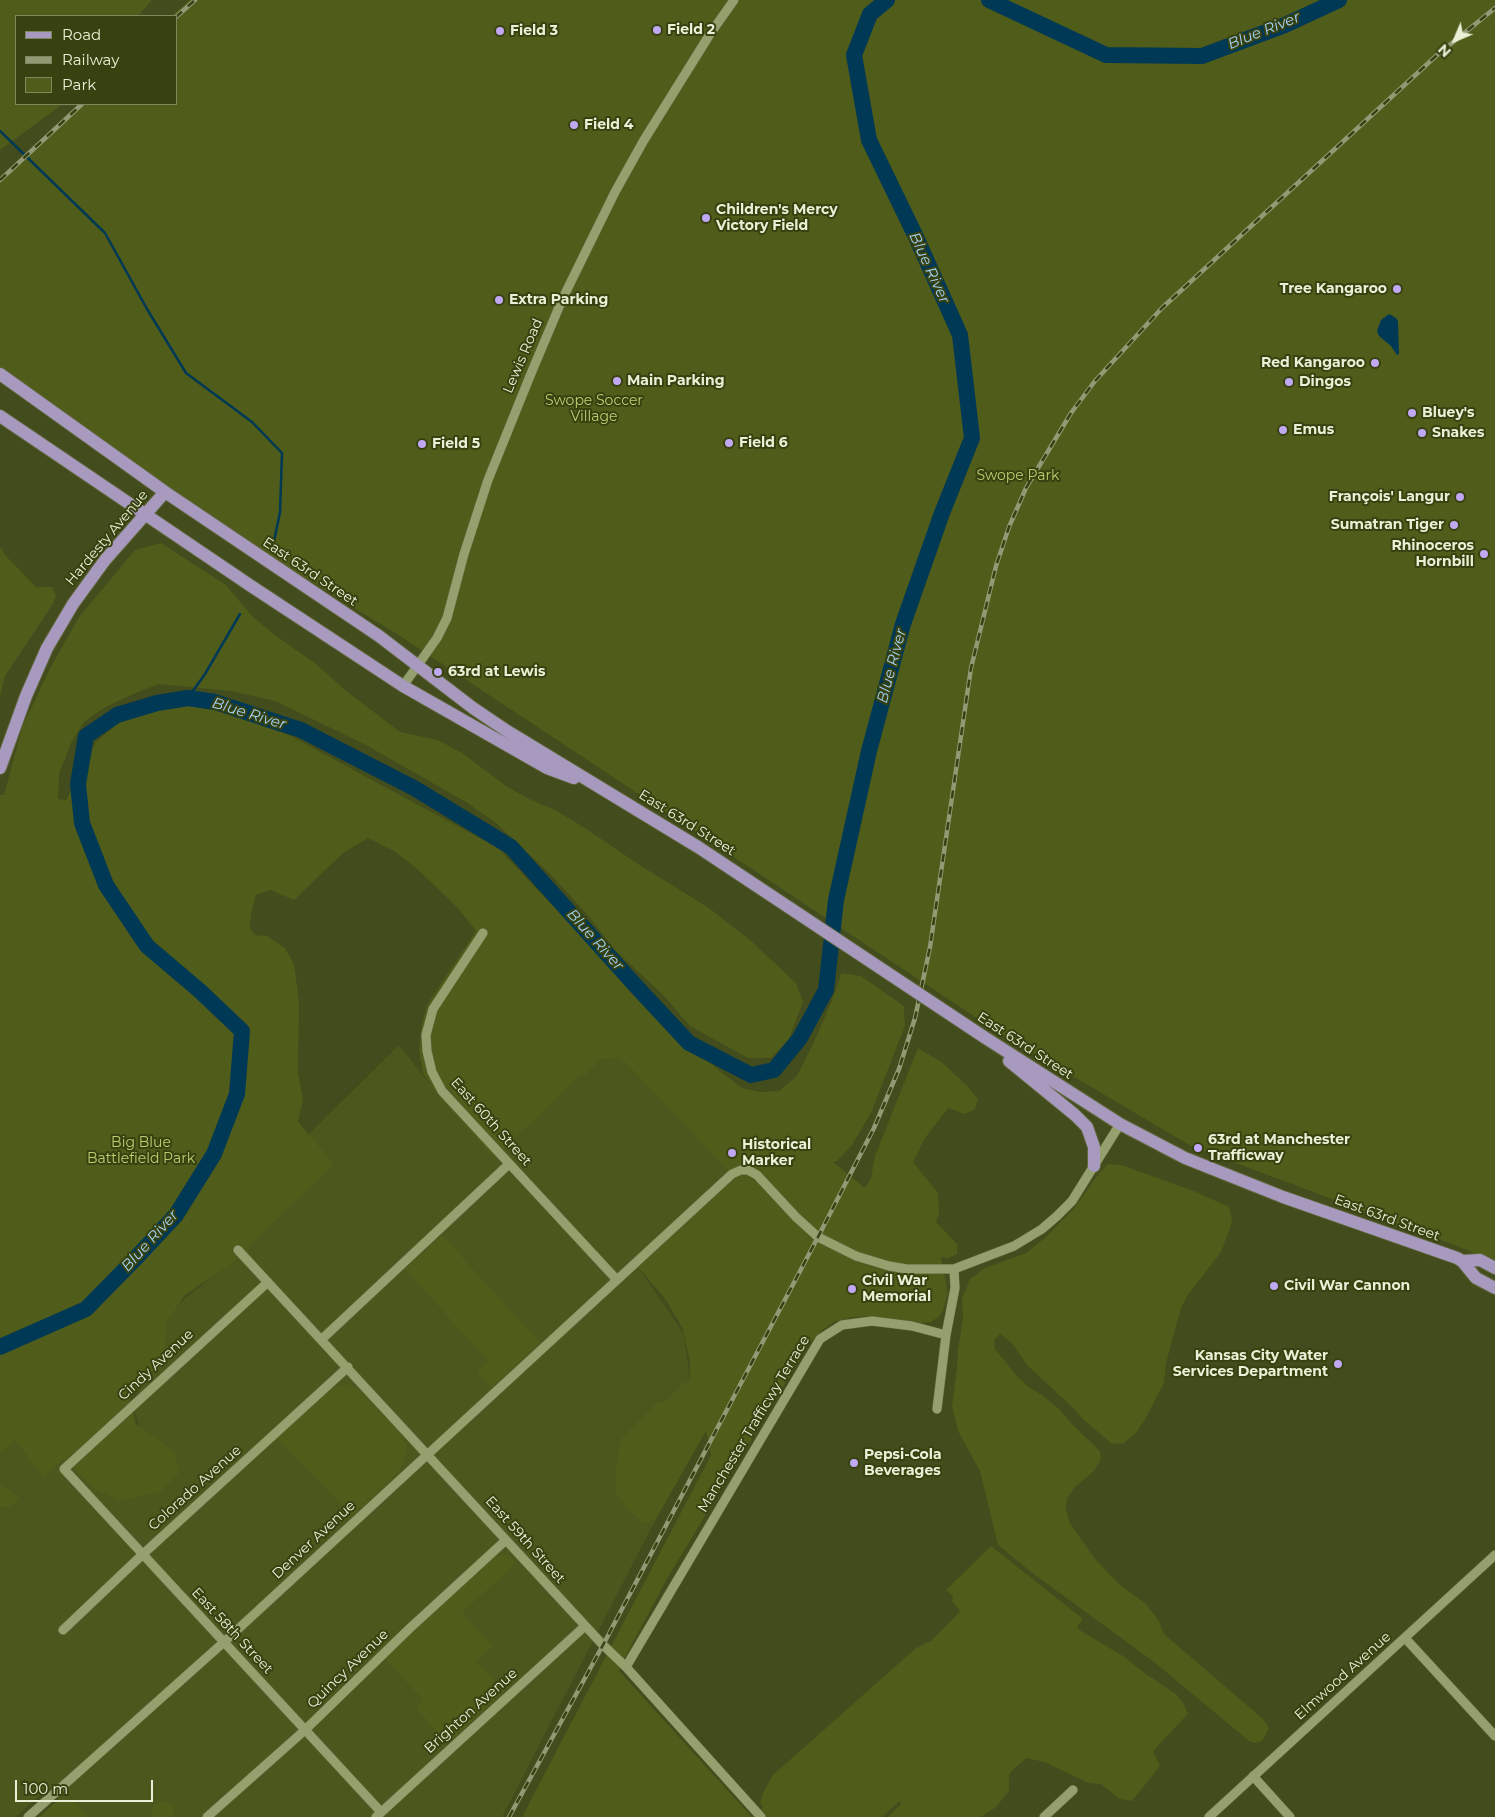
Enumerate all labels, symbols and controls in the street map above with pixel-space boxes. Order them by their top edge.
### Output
water label: Blue River [1225,8,1303,54]
legend [15,15,178,105]
north arrow [1430,15,1480,65]
place label: Field 2 [667,22,715,38]
place label: Field 3 [510,23,558,39]
marker: Field 2 [651,24,663,36]
text: Road [62,25,101,44]
marker: Field 3 [494,25,506,37]
text: N [1434,40,1455,61]
text: Railway [62,50,119,69]
text: Park [62,75,96,94]
place label: Field 4 [584,117,634,133]
marker: Field 4 [568,119,580,131]
place label: Children's Mercy Victory Field [716,202,838,234]
marker: Children's Mercy Victory Field [700,212,712,224]
water label: Blue River [905,230,953,306]
place label: Tree Kangaroo [1280,281,1387,297]
marker: Tree Kangaroo [1391,283,1403,295]
place label: Extra Parking [509,292,608,308]
marker: Extra Parking [493,294,505,306]
street label: Lewis Road [500,316,546,396]
place label: Red Kangaroo [1261,355,1365,371]
marker: Red Kangaroo [1369,357,1381,369]
place label: Main Parking [627,373,724,389]
place label: Dingos [1299,374,1351,390]
marker: Main Parking [611,375,623,387]
marker: Dingos [1283,376,1295,388]
park label: Swope Soccer Village [545,393,643,426]
place label: Bluey's [1422,405,1474,421]
marker: Bluey's [1406,407,1418,419]
place label: Emus [1293,422,1334,438]
marker: Emus [1277,424,1289,436]
place label: Snakes [1432,425,1484,441]
marker: Snakes [1416,427,1428,439]
place label: Field 6 [739,435,788,451]
place label: Field 5 [432,436,480,452]
marker: Field 6 [723,437,735,449]
marker: Field 5 [416,438,428,450]
park label: Swope Park [977,468,1059,484]
street label: Hardesty Avenue [62,487,152,589]
place label: François' Langur [1329,489,1450,505]
marker: François' Langur [1454,491,1466,503]
place label: Sumatran Tiger [1331,517,1444,533]
marker: Sumatran Tiger [1448,519,1460,531]
street label: East 63rd Street [259,534,361,610]
place label: Rhinoceros Hornbill [1391,538,1474,570]
marker: Rhinoceros Hornbill [1478,548,1490,560]
water label: Blue River [873,627,911,705]
place label: 63rd at Lewis [448,664,545,680]
marker: 63rd at Lewis [432,666,444,678]
water label: Blue River [210,694,288,734]
street label: East 63rd Street [635,786,739,860]
water label: Blue River [563,906,627,974]
street label: East 63rd Street [974,1009,1076,1083]
street label: East 60th Street [447,1074,535,1170]
place label: 63rd at Manchester Trafficway [1208,1132,1350,1164]
park label: Big Blue Battlefield Park [87,1135,195,1168]
place label: Historical Marker [742,1137,811,1170]
marker: 63rd at Manchester Trafficway [1192,1142,1204,1154]
marker: Historical Marker [726,1147,738,1159]
street label: East 63rd Street [1332,1191,1442,1245]
water label: Blue River [118,1207,182,1275]
place label: Civil War Memorial [862,1273,931,1305]
place label: Civil War Cannon [1284,1278,1410,1294]
marker: Civil War Cannon [1268,1280,1280,1292]
marker: Civil War Memorial [846,1283,858,1295]
street label: Cindy Avenue [115,1326,197,1404]
street label: Manchester Trafficwy Terrace [694,1333,814,1515]
place label: Kansas City Water Services Department [1173,1348,1328,1380]
marker: Kansas City Water Services Department [1332,1358,1344,1370]
street label: Colorado Avenue [145,1442,245,1534]
place label: Pepsi-Cola Beverages [864,1447,942,1480]
marker: Pepsi-Cola Beverages [848,1457,860,1469]
street label: East 59th Street [481,1493,569,1587]
street label: Denver Avenue [269,1497,359,1583]
street label: East 58th Street [188,1584,276,1678]
street label: Quincy Avenue [304,1626,392,1712]
street label: Elmwood Avenue [1291,1628,1395,1724]
street label: Brighton Avenue [421,1665,521,1757]
scale bar [18,1770,155,1802]
text: 100 m [23,1779,68,1798]

